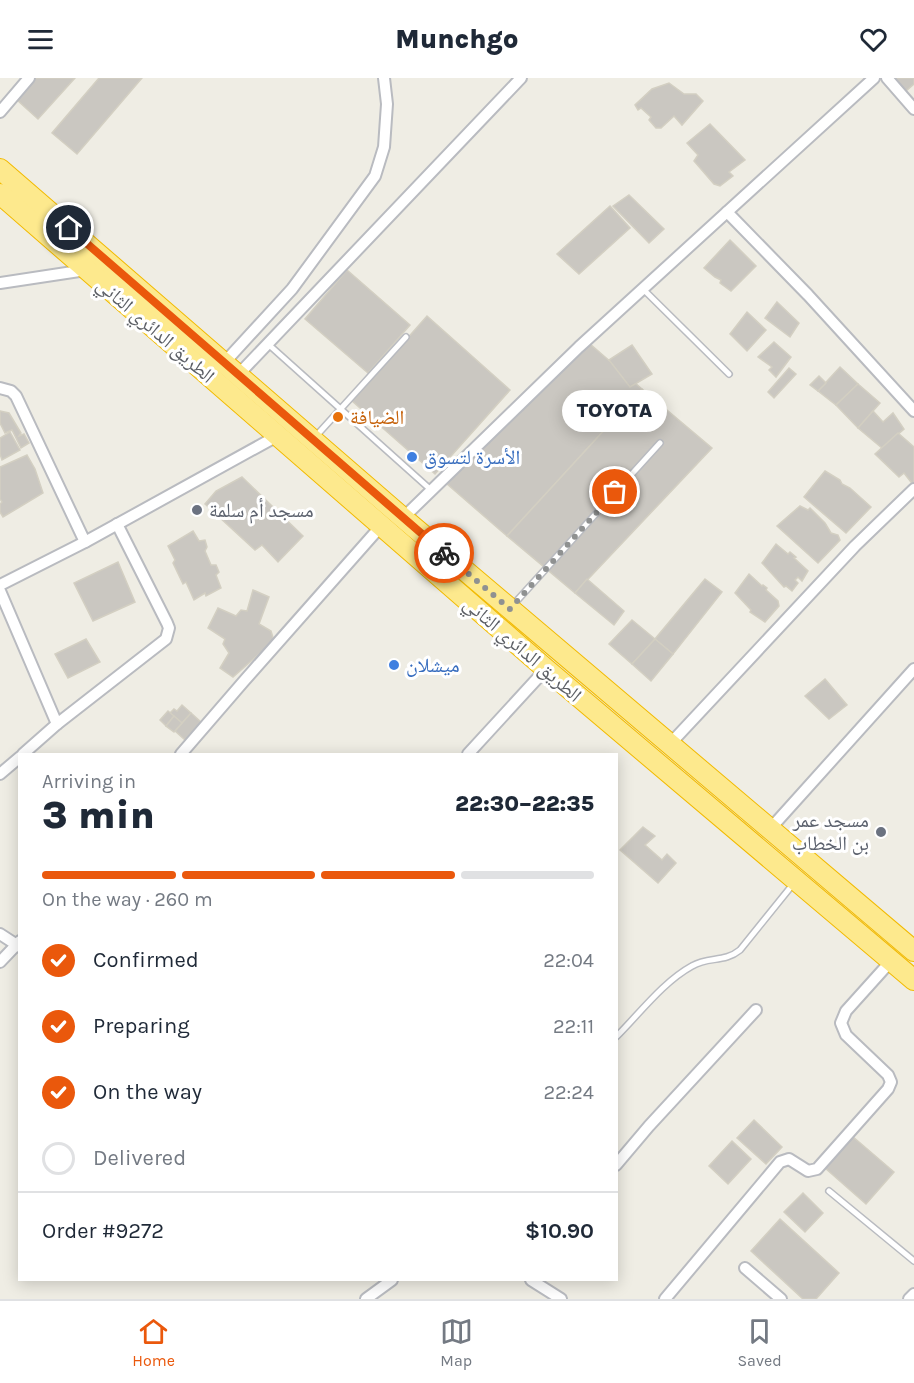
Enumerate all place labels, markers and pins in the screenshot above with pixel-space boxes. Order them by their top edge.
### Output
pin [43,202,94,253]
callout: TOYOTA [562,390,668,432]
place label: الضيافة [350,406,404,429]
marker: الضيافة [331,410,345,424]
place label: الأسرة لتسوق [424,446,520,469]
marker: الأسرة لتسوق [405,450,419,464]
pin [589,466,640,517]
place label: مسجد أم سلمة [209,498,314,524]
marker: مسجد أم سلمة [190,503,204,517]
place label: ميشلان [406,654,460,677]
marker: ميشلان [387,658,401,672]
place label: مسجد عمر بن الخطاب [792,809,869,855]
marker: مسجد عمر بن الخطاب [874,825,888,839]

